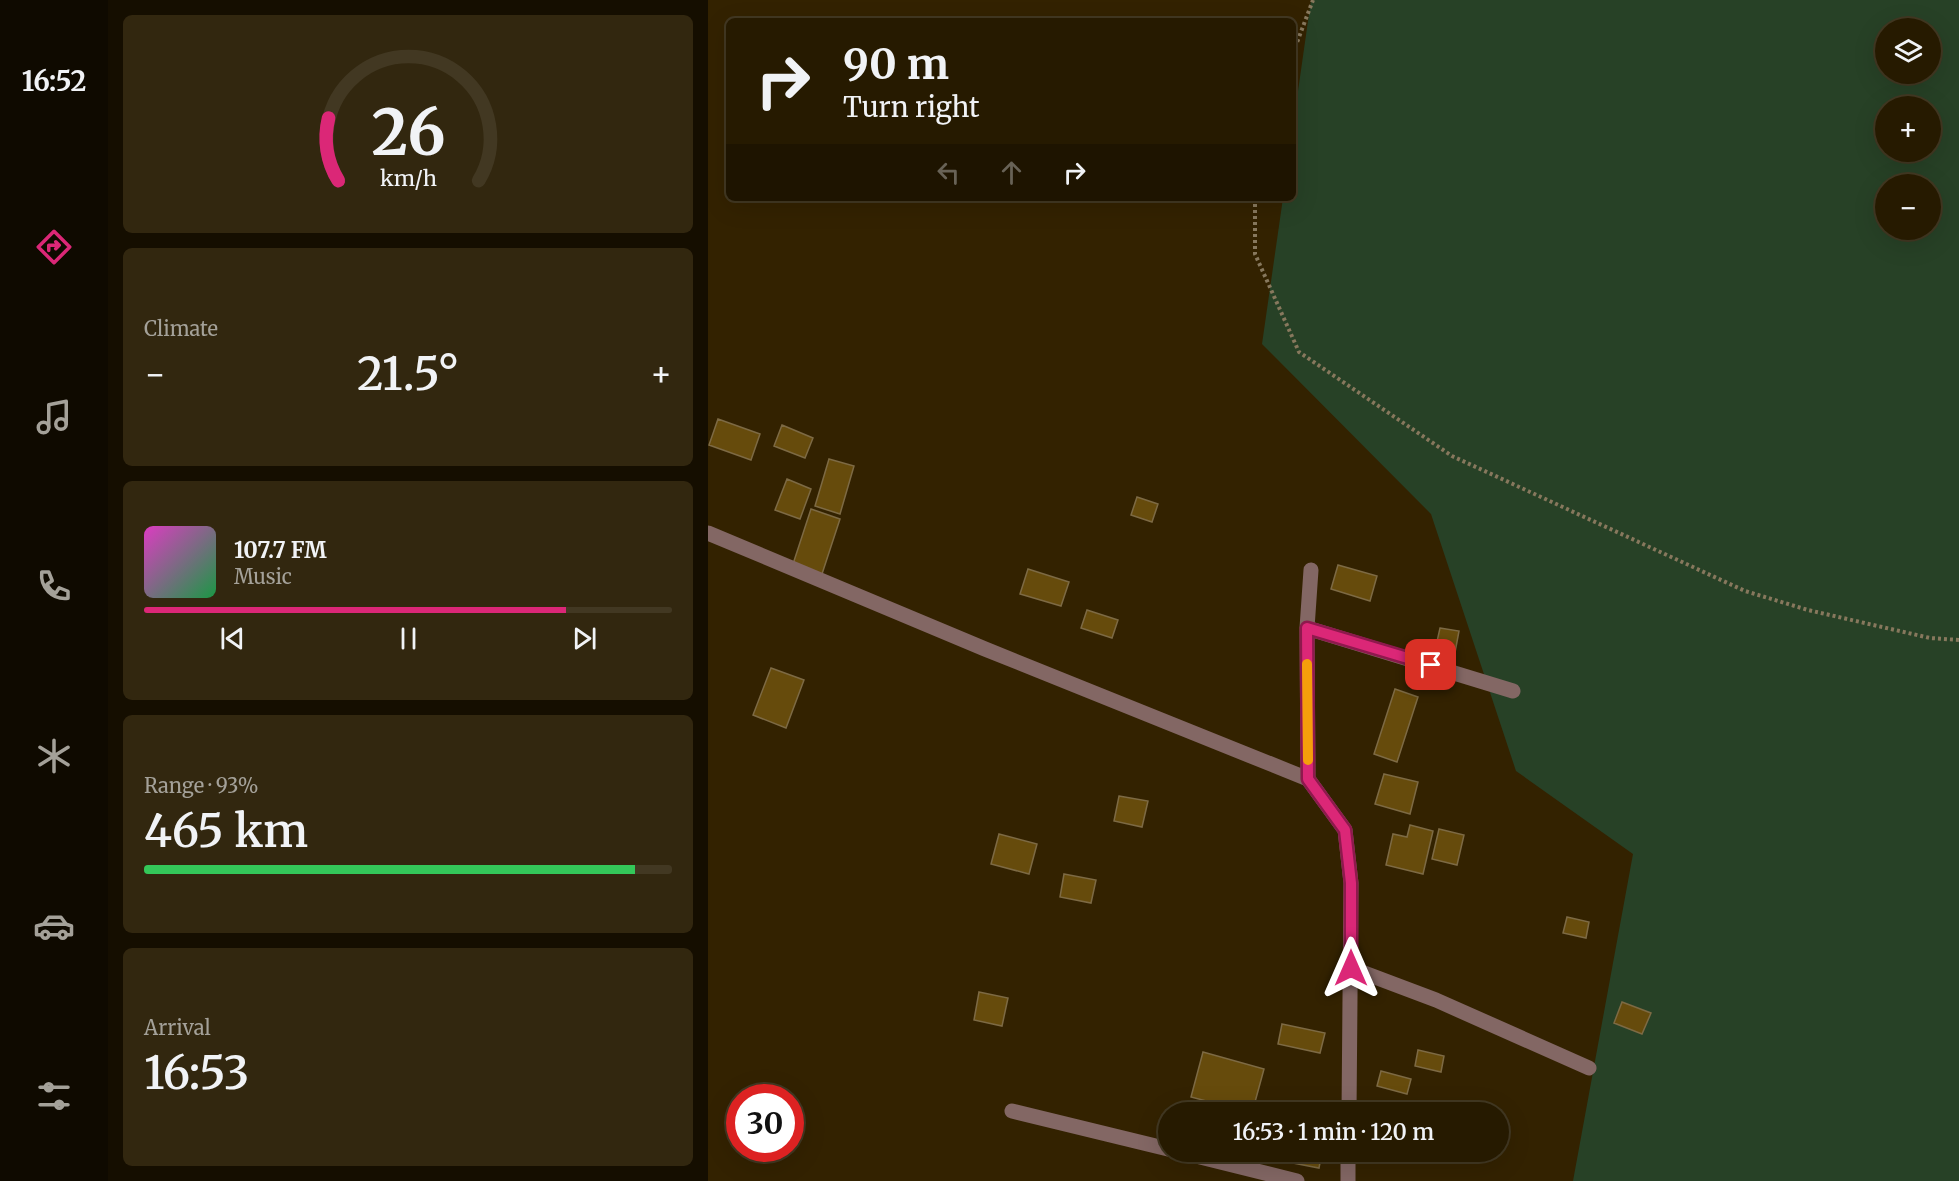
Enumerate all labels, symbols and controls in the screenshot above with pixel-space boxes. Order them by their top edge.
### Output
map controls [1875,18,1941,240]
button: layers [1875,18,1941,84]
text: 90 m [843,38,949,90]
icon: right [744,42,822,120]
text: 16:52 [22,64,86,98]
text: Turn right [843,90,980,124]
text: 26 [371,94,445,172]
button: + [1875,96,1941,162]
icon: left [932,156,965,189]
icon: ahead [995,156,1028,189]
icon: right [1058,156,1091,189]
text: km/h [380,165,436,192]
button: − [1875,174,1941,240]
icon: directions [33,226,75,268]
text: Climate [144,316,218,341]
text: 21.5° [357,346,459,402]
text: − [144,354,166,395]
text: + [650,354,672,395]
icon: music [33,396,75,438]
text: 107.7 FM [234,536,327,564]
text: Music [234,564,292,589]
icon: phone [33,565,75,607]
icon: previous [216,622,249,655]
icon: pause [392,622,425,655]
icon: next [568,622,601,655]
pin [1405,639,1456,690]
icon: arrive [1414,648,1447,681]
icon: climate [33,735,75,777]
text: Range · 93% [144,773,259,798]
text: 465 km [144,803,308,859]
icon: car [33,905,75,947]
position arrow [1319,936,1383,1000]
text: Arrival [144,1015,211,1040]
text: 16:53 [144,1045,249,1101]
icon: filters [33,1075,75,1117]
speed limit sign: 30 [726,1084,804,1162]
text: 16:53 · 1 min · 120 m [1233,1118,1434,1146]

